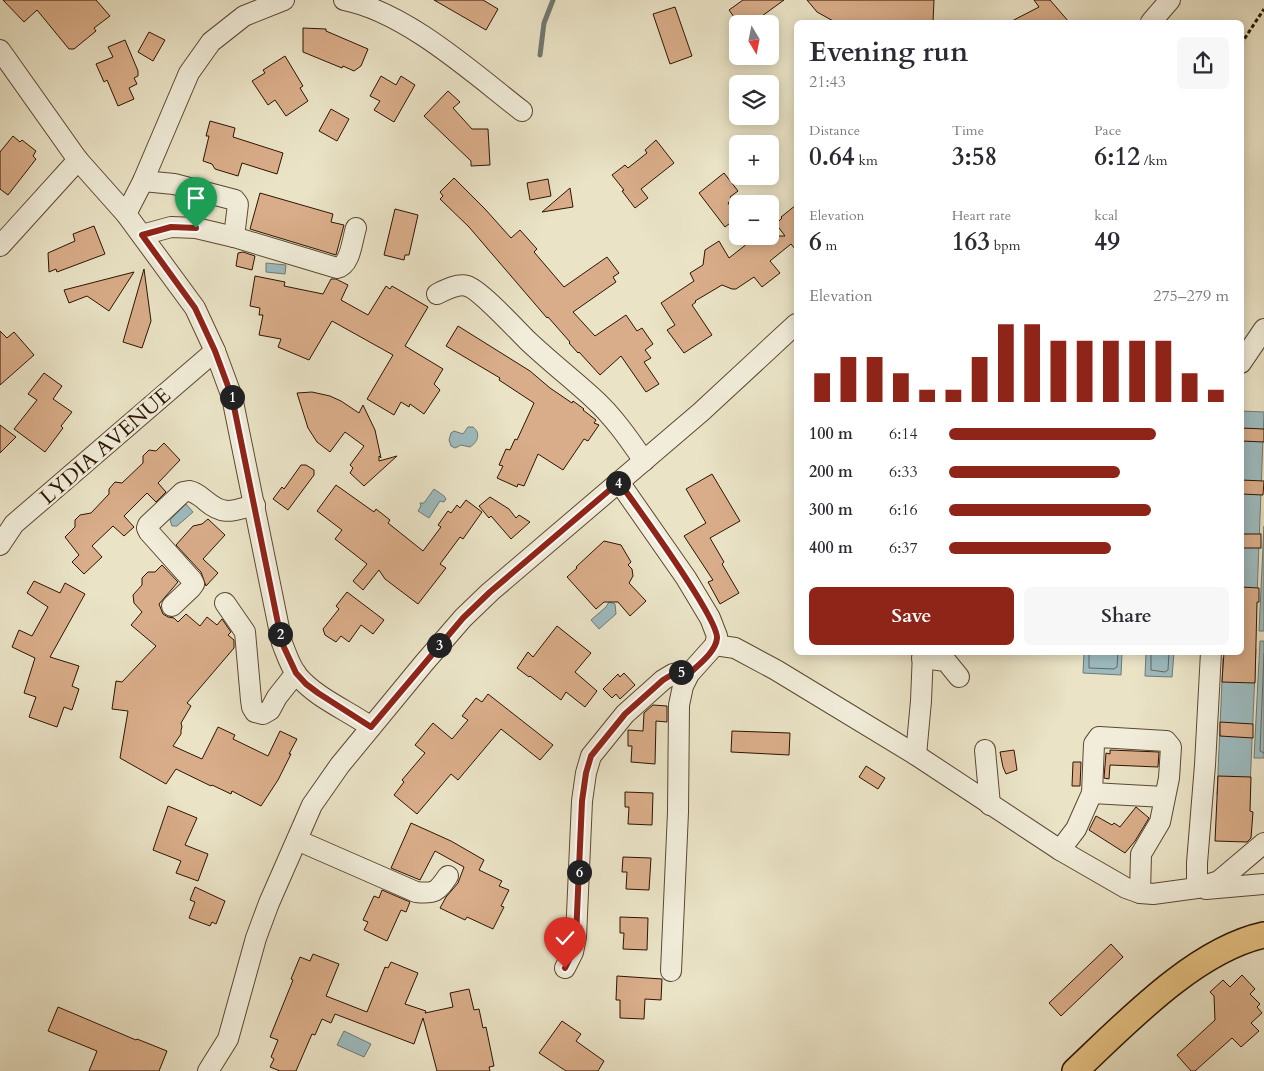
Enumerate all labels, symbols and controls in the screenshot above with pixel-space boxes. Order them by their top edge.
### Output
north arrow [729,15,779,65]
map controls [729,15,779,245]
text: Evening run [809,33,968,71]
button: share [1177,37,1229,89]
text: 21:43 [809,71,846,93]
button: layers [729,75,779,125]
text: Distance [809,121,860,140]
text: Time [952,121,984,140]
text: Pace [1094,121,1121,140]
button: + [729,135,779,185]
text: 0.64 [809,140,855,174]
text: 3:58 [952,140,997,174]
text: 6:12 [1094,140,1140,174]
text: km [855,151,878,170]
text: /km [1140,151,1168,170]
pin [175,177,217,228]
icon: arrive [182,184,210,212]
button: − [729,195,779,245]
text: Elevation [809,206,865,225]
text: Heart rate [952,206,1011,225]
text: kcal [1094,206,1118,225]
text: 6 [809,225,822,259]
text: 163 [952,225,990,259]
text: 49 [1094,225,1120,259]
text: m [822,236,837,255]
text: bpm [990,236,1021,255]
text: Elevation [809,285,873,307]
text: 275–279 m [1153,285,1229,307]
street label: LYDIA AVENUE [34,381,177,511]
pin: 1 [220,384,244,410]
text: 1 [229,388,236,407]
text: 100 m [809,423,853,445]
text: 6:14 [889,423,918,445]
text: 200 m [809,461,853,483]
text: 6:33 [889,461,918,483]
pin: 4 [606,470,630,496]
text: 4 [615,474,622,493]
text: 300 m [809,499,853,521]
text: 6:16 [889,499,918,521]
text: 400 m [809,537,853,559]
text: 6:37 [889,537,918,559]
button: Save [809,587,1014,645]
button: Share [1024,587,1229,645]
pin: 2 [268,622,292,646]
text: 2 [277,625,284,644]
pin: 3 [426,632,452,658]
text: 3 [436,636,443,655]
pin: 5 [668,660,694,684]
text: 5 [678,663,685,682]
pin: 6 [566,860,592,884]
text: 6 [576,863,583,882]
pin [544,917,586,968]
icon: check [551,924,579,952]

